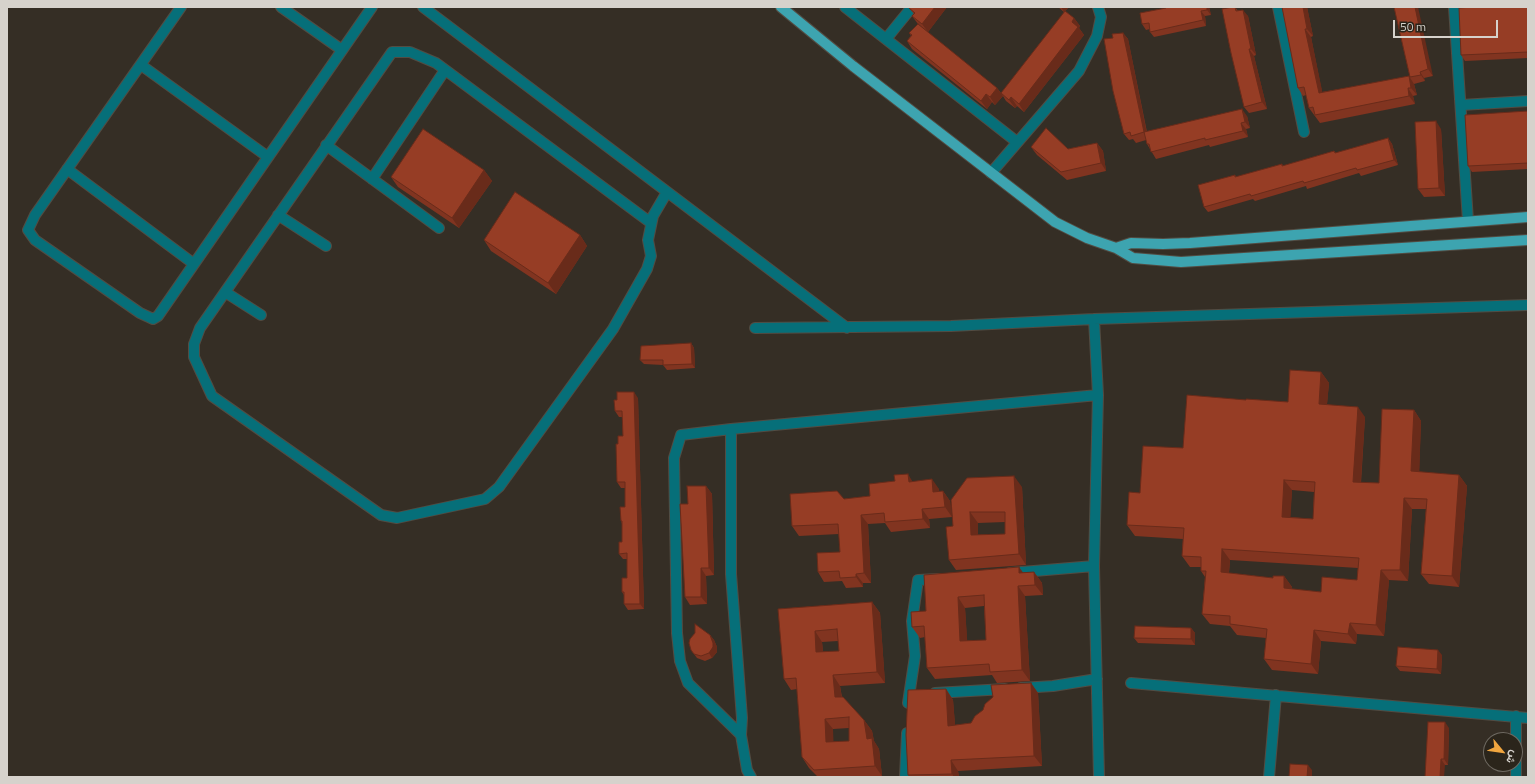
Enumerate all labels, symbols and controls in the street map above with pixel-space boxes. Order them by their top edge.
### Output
scale bar [1395,12,1500,38]
text: 50 m [1400,17,1426,36]
north arrow [1483,732,1523,772]
text: ش [1502,748,1523,767]

